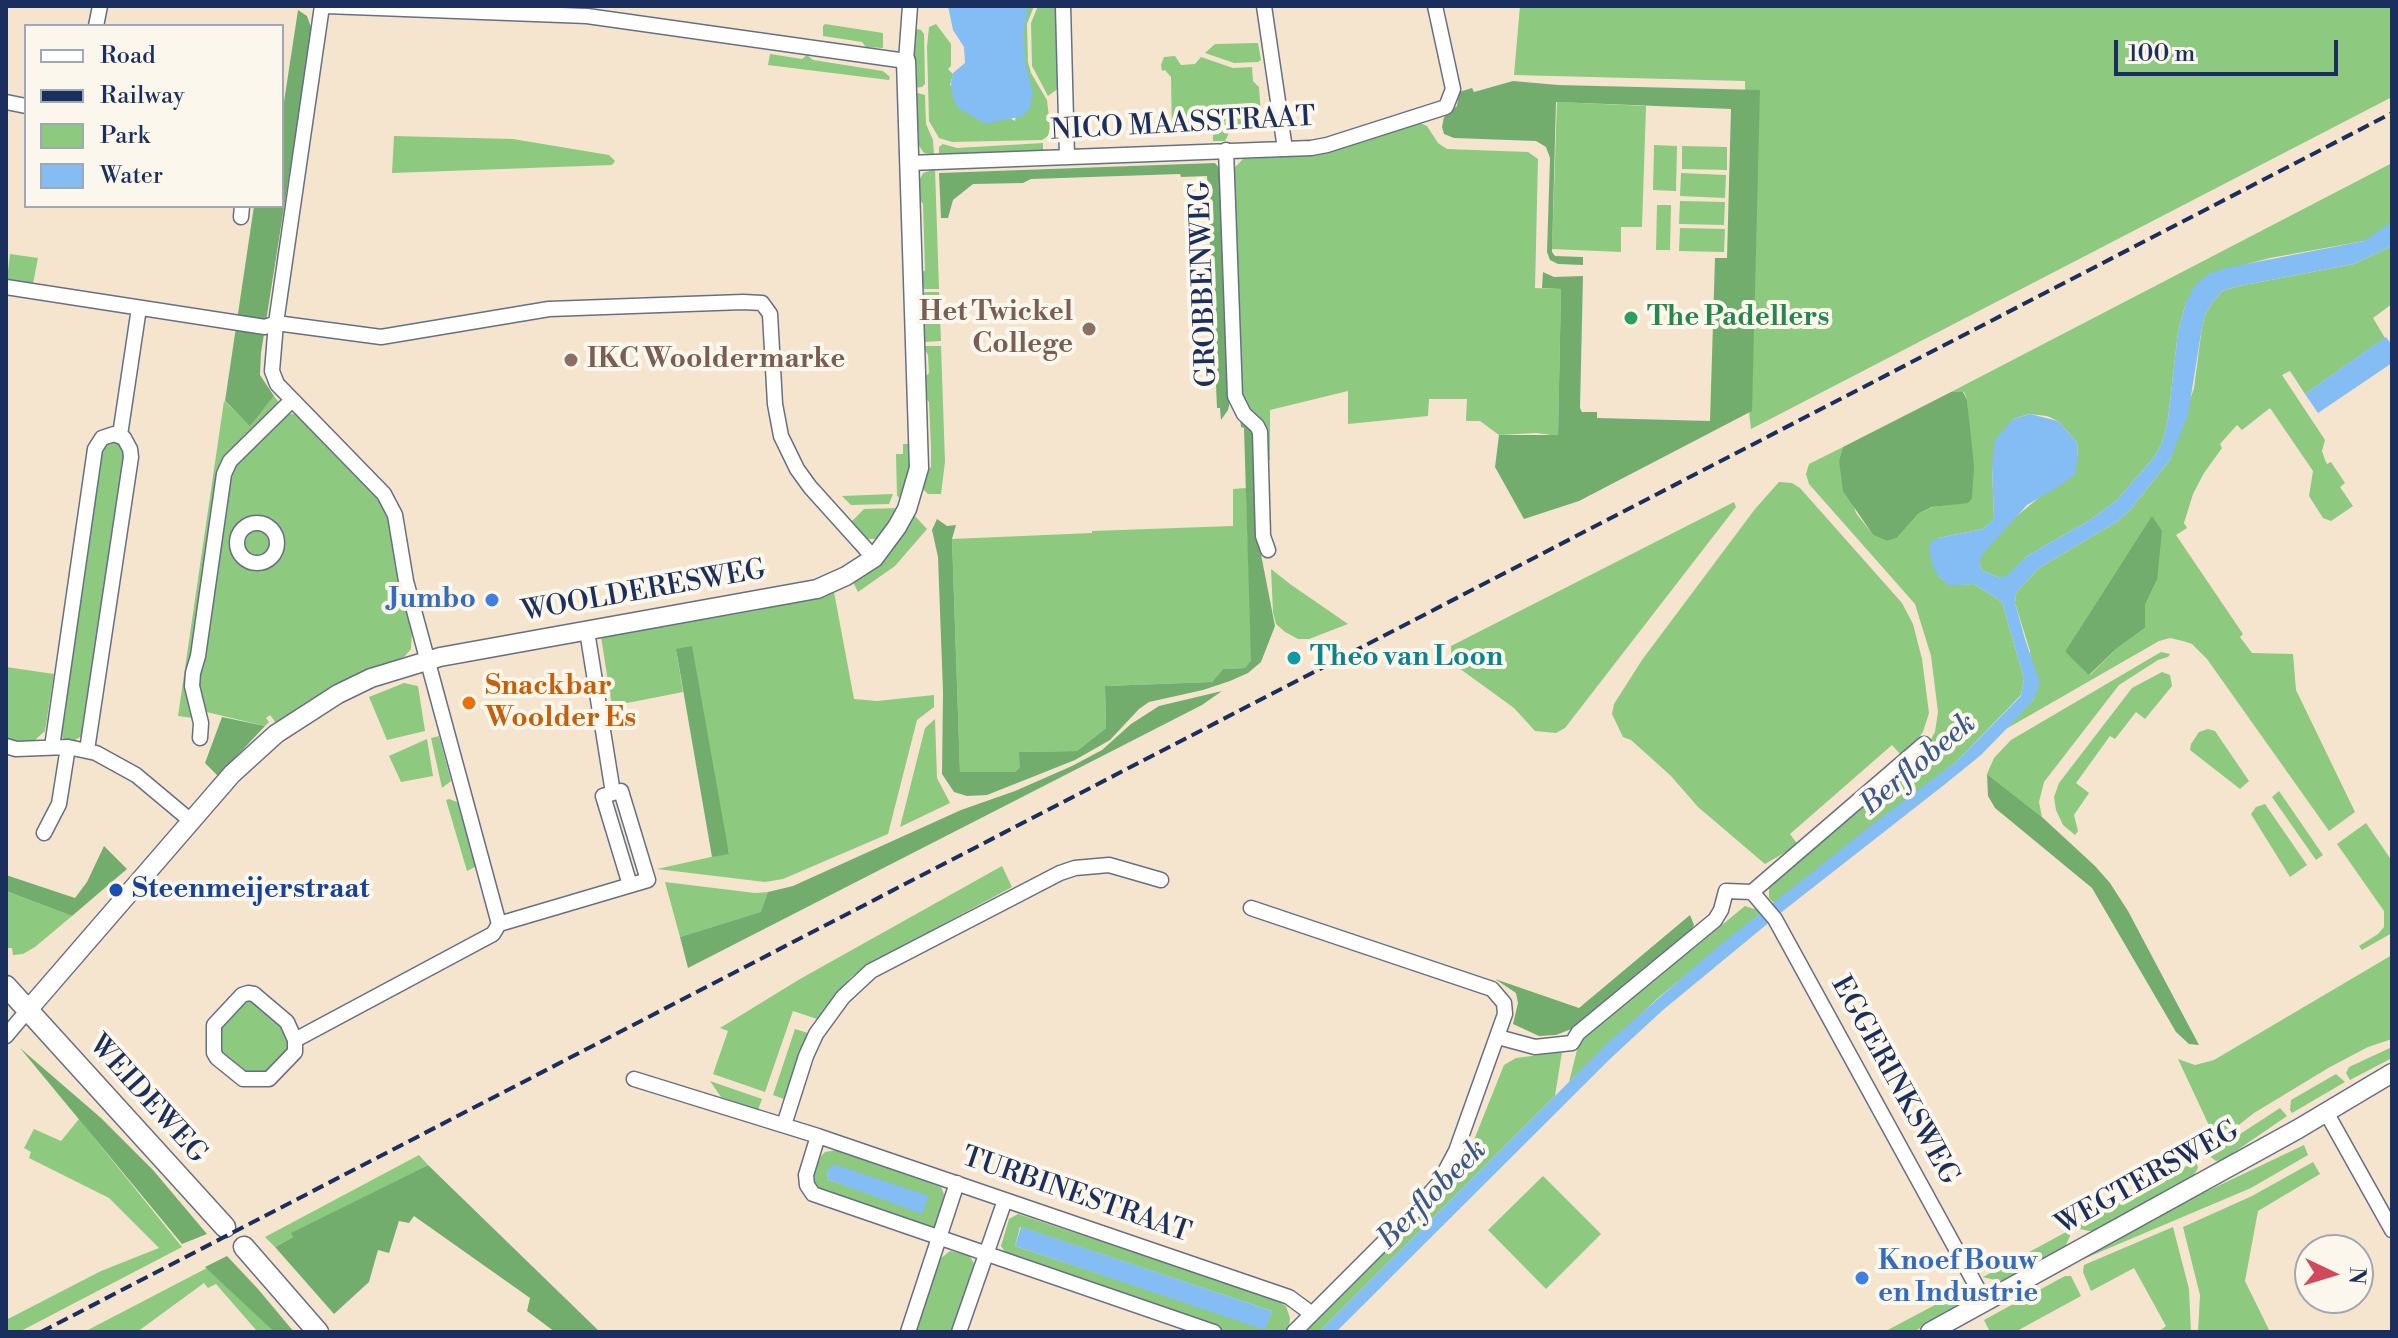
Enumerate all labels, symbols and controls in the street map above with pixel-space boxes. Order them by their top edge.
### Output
legend [24,24,284,208]
scale bar [2118,24,2342,74]
text: 100 m [2128,39,2195,69]
text: Road [100,41,156,71]
text: Railway [100,81,185,111]
street label: NICO MAASSTRAAT [1050,101,1316,149]
text: Park [100,121,150,151]
text: Water [100,161,163,191]
street label: GROBBENWEG [1185,180,1225,388]
place label: Het Twickel College [919,296,1073,362]
place label: The Padellers [1647,301,1830,335]
marker: The Padellers [1622,309,1640,327]
marker: Het Twickel College [1080,320,1098,338]
place label: IKC Wooldermarke [587,343,845,377]
marker: IKC Wooldermarke [562,351,580,369]
street label: WOOLDERESWEG [519,554,769,630]
place label: Jumbo [388,583,476,617]
marker: Jumbo [483,591,501,609]
place label: Theo van Loon [1310,641,1503,675]
marker: Theo van Loon [1285,649,1303,667]
place label: Snackbar Woolder Es [485,670,636,736]
marker: Snackbar Woolder Es [460,694,478,712]
water label: Berflobeek [1854,706,1984,824]
place label: Steenmeijerstraat [132,873,369,907]
marker: Steenmeijerstraat [107,881,125,899]
street label: EGGERINKSWEG [1823,971,1965,1191]
street label: WEIDEWEG [81,1029,213,1171]
street label: WEGTERSWEG [2051,1115,2245,1243]
water label: Berflobeek [1371,1133,1495,1257]
street label: TURBINESTRAAT [957,1141,1195,1251]
north arrow [2294,1234,2374,1314]
place label: Knoef Bouw en Industrie [1878,1245,2038,1311]
text: N [2342,1266,2371,1285]
marker: Knoef Bouw en Industrie [1853,1269,1871,1287]

